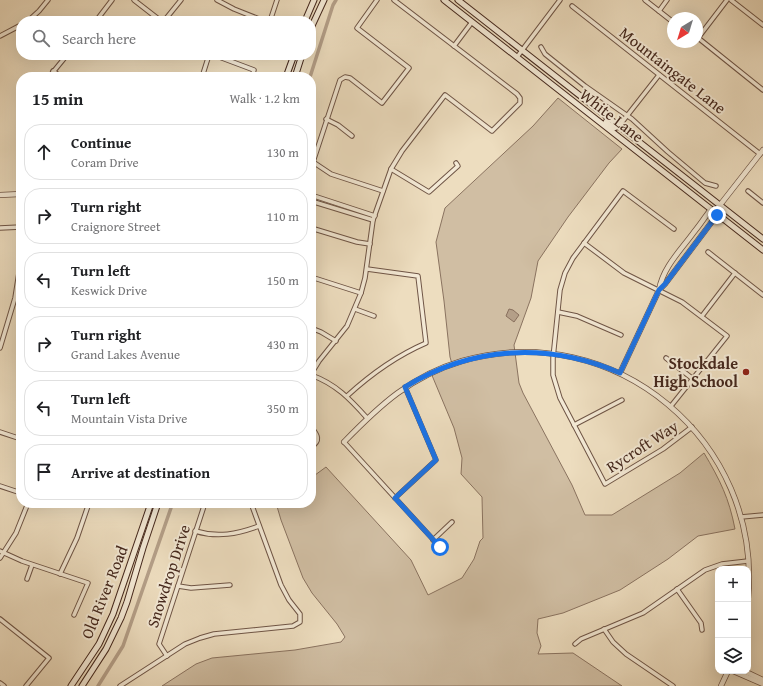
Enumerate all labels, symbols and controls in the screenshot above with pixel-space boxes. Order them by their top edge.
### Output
north arrow [667,12,703,48]
search box [16,16,316,60]
street label: Mountaingate Lane [615,21,731,119]
icon: search [30,27,52,49]
text: Search here [62,28,136,49]
street label: White Lane [575,82,649,148]
text: 15 min [32,86,83,111]
text: Walk · 1.2 km [229,89,300,108]
text: Continue [71,132,132,153]
icon: ahead [33,141,55,163]
text: 130 m [267,143,299,162]
text: Coram Drive [71,153,139,172]
text: Turn right [71,196,142,217]
icon: right [33,205,55,227]
route end [708,206,726,224]
text: 110 m [267,207,299,226]
text: Craignore Street [71,217,161,236]
text: Turn left [71,260,130,281]
icon: left [33,269,55,291]
text: 150 m [267,271,299,290]
text: Keswick Drive [71,281,147,300]
text: Turn right [71,324,142,345]
icon: right [33,333,55,355]
text: 430 m [267,335,299,354]
text: Grand Lakes Avenue [71,345,180,364]
place label: Stockdale High School [654,351,738,393]
marker: Stockdale High School [741,367,751,377]
text: Turn left [71,388,130,409]
icon: left [33,397,55,419]
text: 350 m [267,399,299,418]
text: Mountain Vista Drive [71,409,187,428]
street label: Rycroft Way [601,414,683,478]
icon: arrive [33,461,55,483]
text: Arrive at destination [71,462,210,483]
street label: Snowdrop Drive [140,521,196,631]
route start [431,538,449,556]
street label: Old River Road [74,541,134,642]
map controls [715,566,751,674]
button: + [715,566,751,602]
button: − [715,602,751,638]
button: layers [715,638,751,674]

